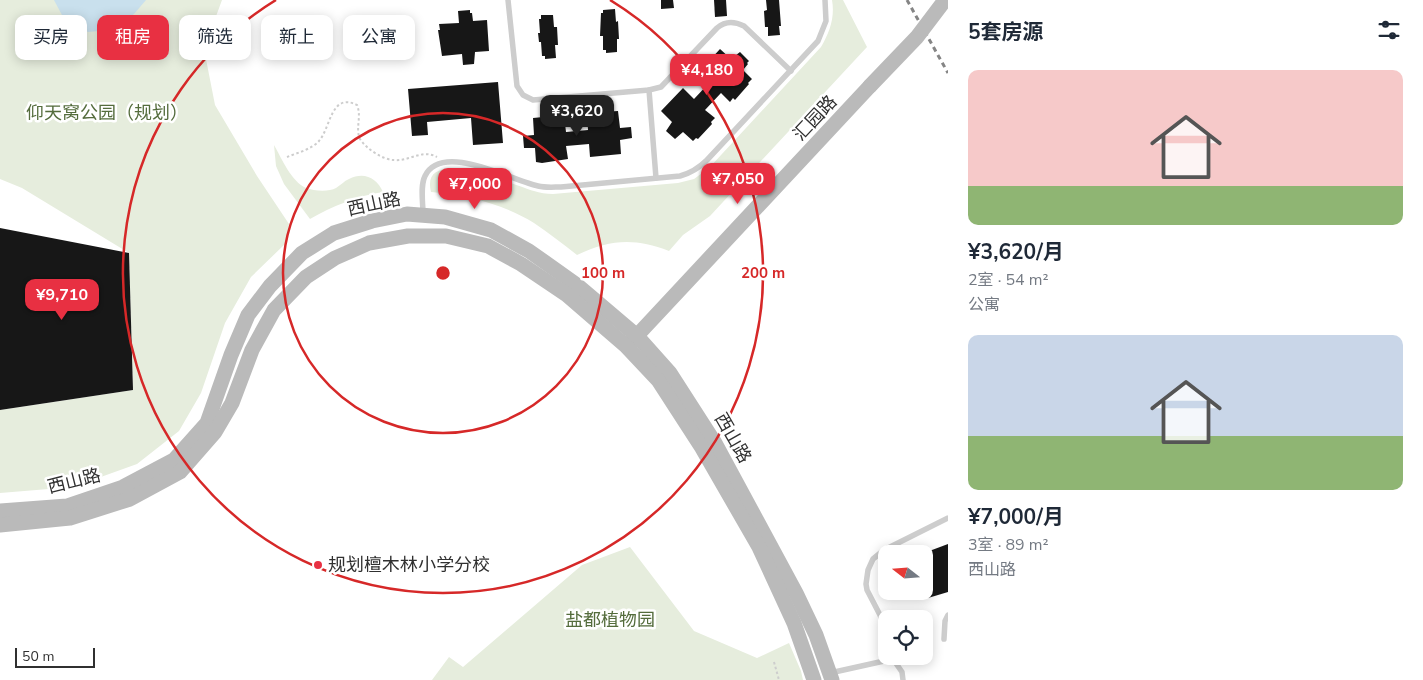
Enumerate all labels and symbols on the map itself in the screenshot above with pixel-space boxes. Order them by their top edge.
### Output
pin: ¥4,180 [666,54,748,96]
street label: 汇园路 [788,90,842,146]
pin: ¥3,620 [536,94,618,137]
park label: 仰天窝公园（规划） [26,101,188,125]
pin: ¥7,050 [697,162,779,205]
pin: ¥7,000 [434,168,516,210]
street label: 西山路 [345,187,403,221]
text: 100 m [581,263,625,283]
text: 200 m [741,263,785,283]
centre of rings [434,264,452,282]
pin: ¥9,710 [21,278,103,321]
street label: 西山路 [709,409,757,467]
street label: 西山路 [45,463,103,499]
north arrow [878,545,932,600]
place label: 规划檀木林小学分校 [328,553,490,577]
marker: 规划檀木林小学分校 [312,559,324,571]
park label: 盐都植物园 [565,608,655,632]
scale bar [15,645,95,668]

